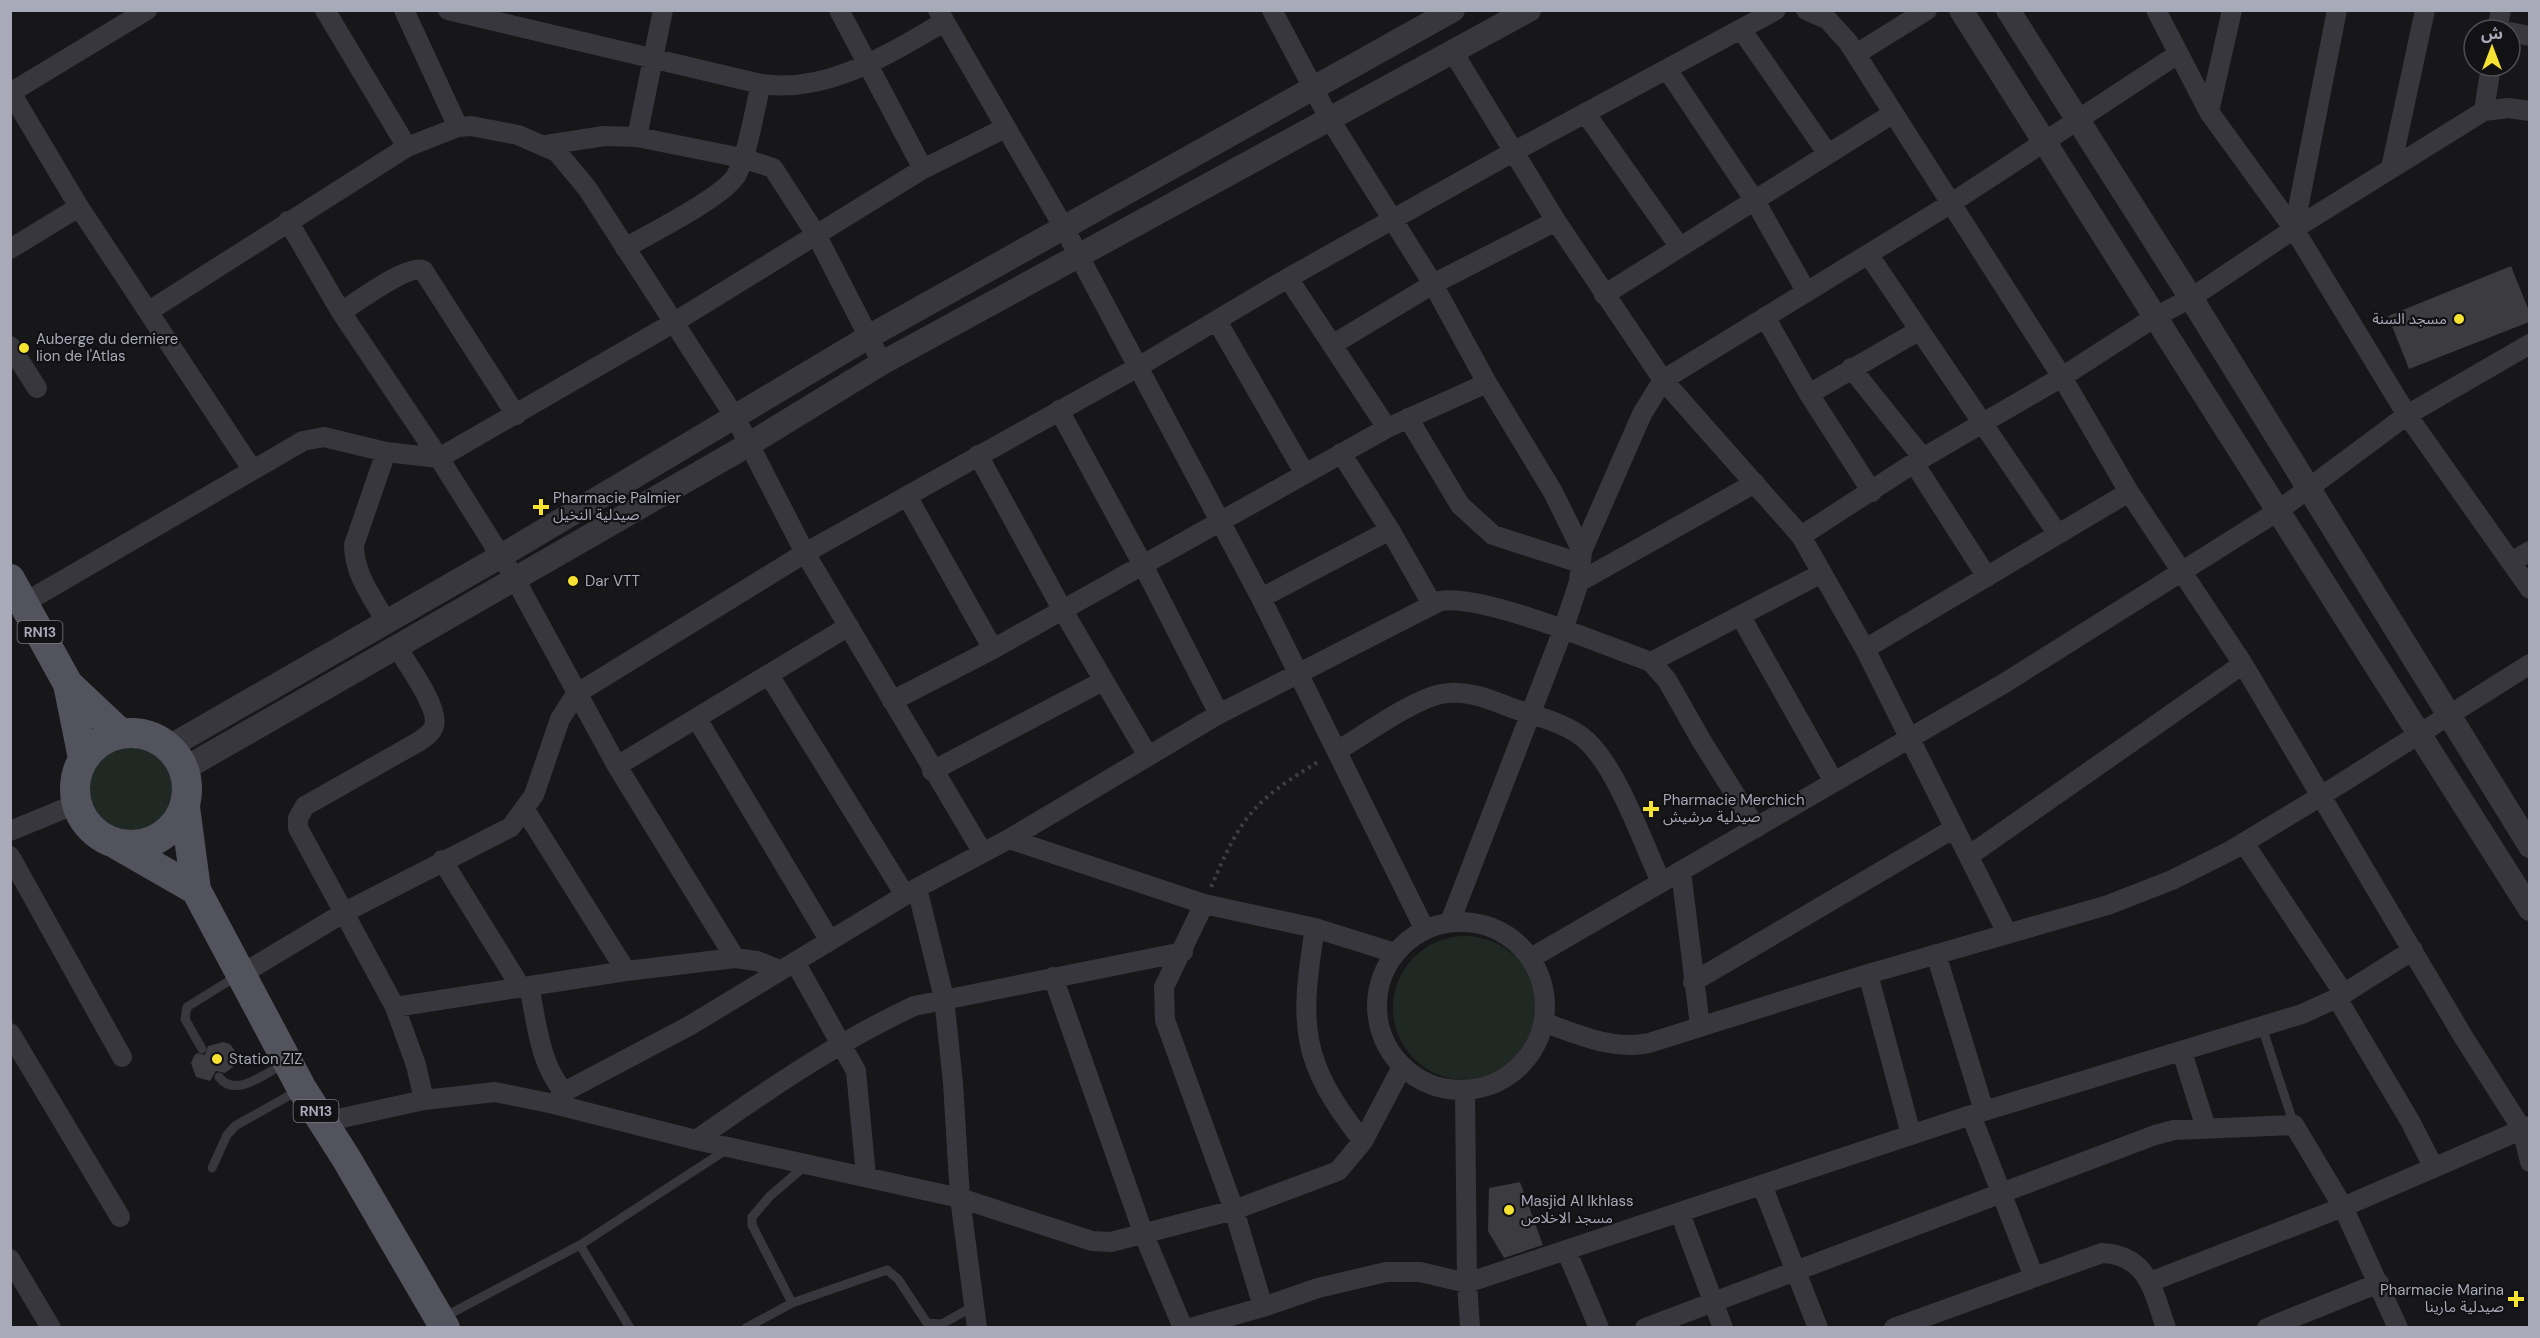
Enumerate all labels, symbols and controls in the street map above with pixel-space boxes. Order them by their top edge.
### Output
north arrow [2462,18,2522,78]
text: ش [2481,23,2503,44]
place label: مسجد السنة [2372,309,2447,329]
marker: مسجد السنة [2452,312,2466,326]
place label: Auberge du derniere lion de l'Atlas [36,329,178,366]
marker: Auberge du derniere lion de l'Atlas [17,341,31,355]
place label: Pharmacie Palmier صيدلية النخيل [553,488,682,525]
marker: Pharmacie Palmier صيدلية النخيل [534,500,548,514]
place label: Dar VTT [585,571,640,591]
marker: Dar VTT [566,574,580,588]
road number: RN13 [18,621,63,643]
place label: Pharmacie Merchich صيدلية مرشيش [1663,790,1805,827]
marker: Pharmacie Merchich صيدلية مرشيش [1644,802,1658,816]
place label: Station ZIZ [229,1049,302,1069]
marker: Station ZIZ [210,1052,224,1066]
road number: RN13 [294,1100,338,1122]
place label: Masjid Al Ikhlass مسجد الاخلاص [1521,1191,1634,1228]
marker: Masjid Al Ikhlass مسجد الاخلاص [1502,1203,1516,1217]
place label: Pharmacie Marina صيدلية مارينا [2380,1280,2504,1317]
marker: Pharmacie Marina صيدلية مارينا [2509,1292,2523,1306]

